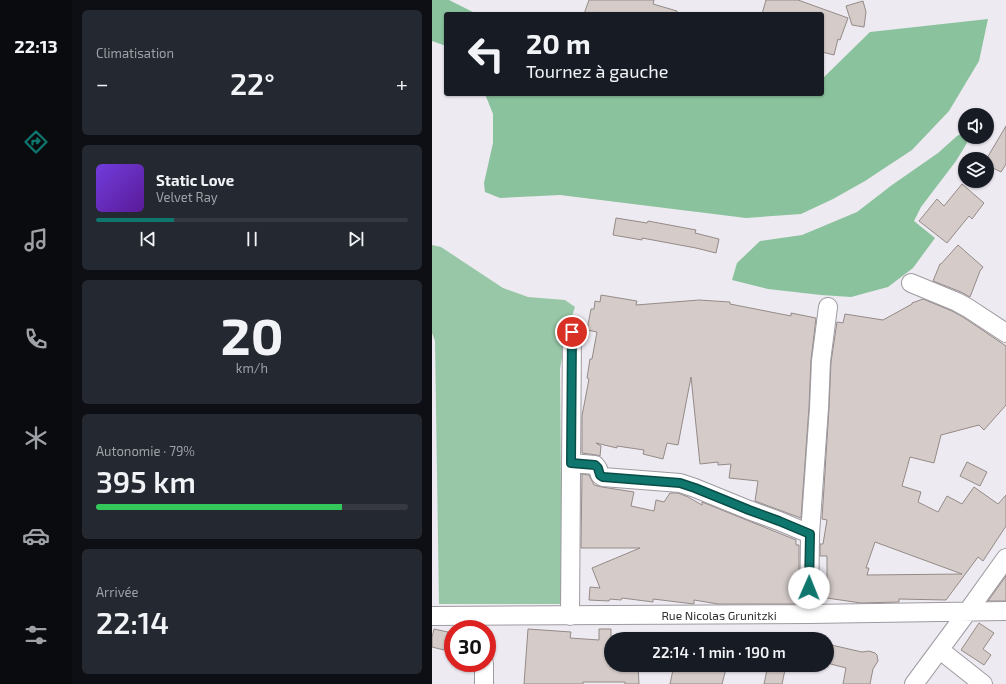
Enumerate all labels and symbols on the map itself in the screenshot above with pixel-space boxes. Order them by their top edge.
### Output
pin [555,315,589,349]
position arrow [788,567,830,609]
street label: Rue Nicolas Grunitzki [661,608,777,622]
speed limit sign: 30 [444,620,496,672]

